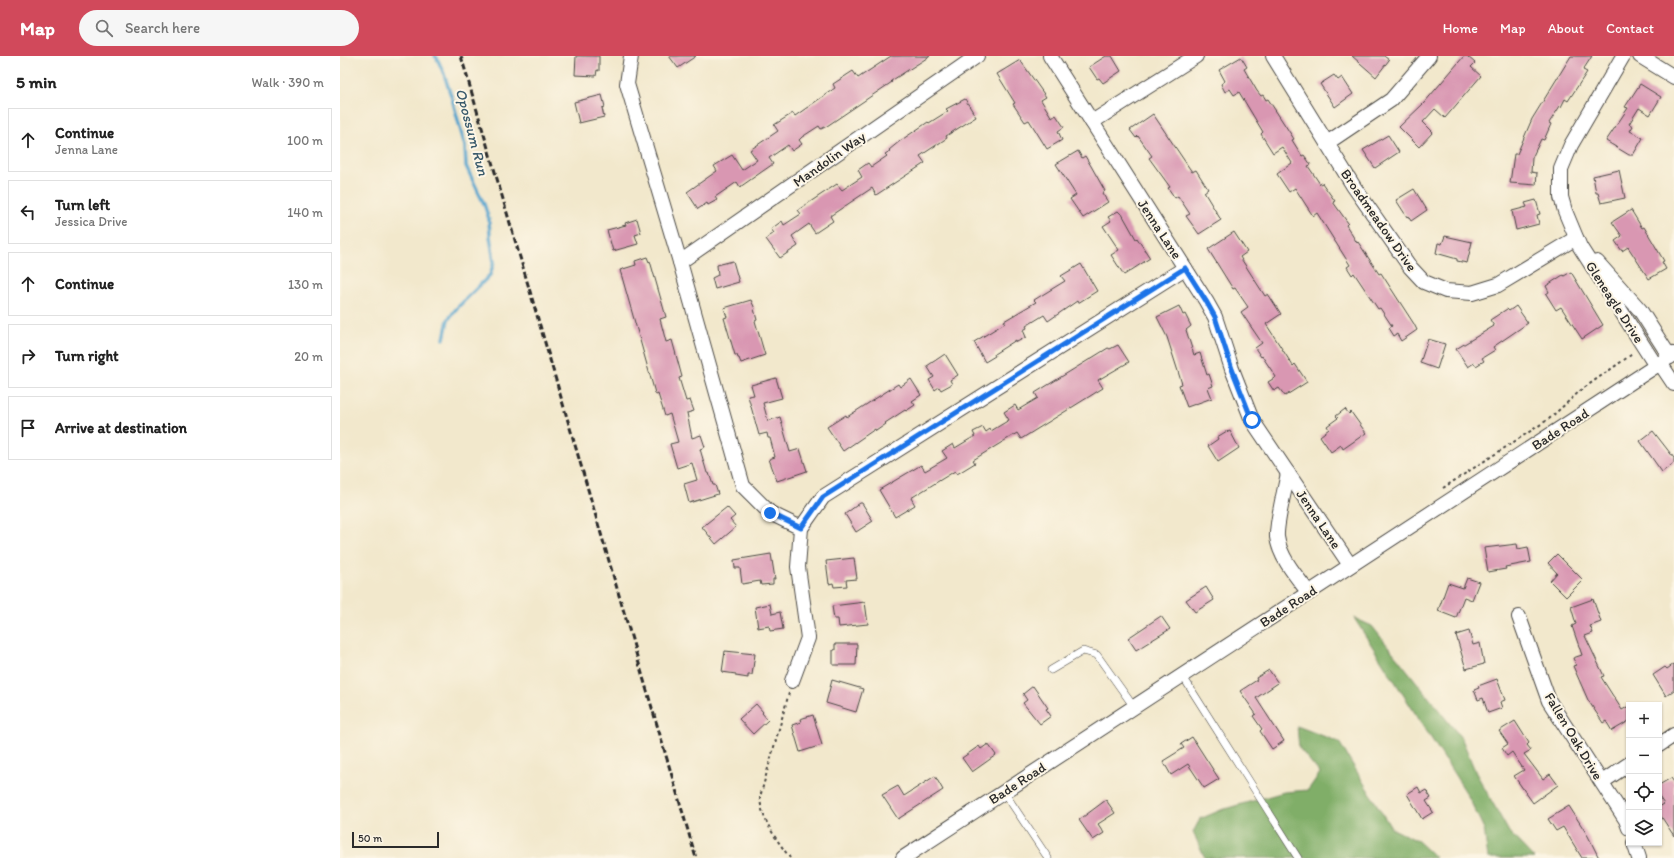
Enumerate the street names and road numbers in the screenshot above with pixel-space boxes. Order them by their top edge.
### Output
street label: Mandolin Way [790,128,869,191]
street label: Broadmeadow Drive [1337,166,1420,275]
street label: Jenna Lane [1134,196,1185,263]
street label: Gleneagle Drive [1582,258,1647,347]
street label: Bade Road [1529,404,1592,454]
street label: Jenna Lane [1293,486,1345,552]
street label: Bade Road [1257,581,1320,631]
street label: Fallen Oak Drive [1541,690,1606,783]
street label: Bade Road [986,758,1049,808]

